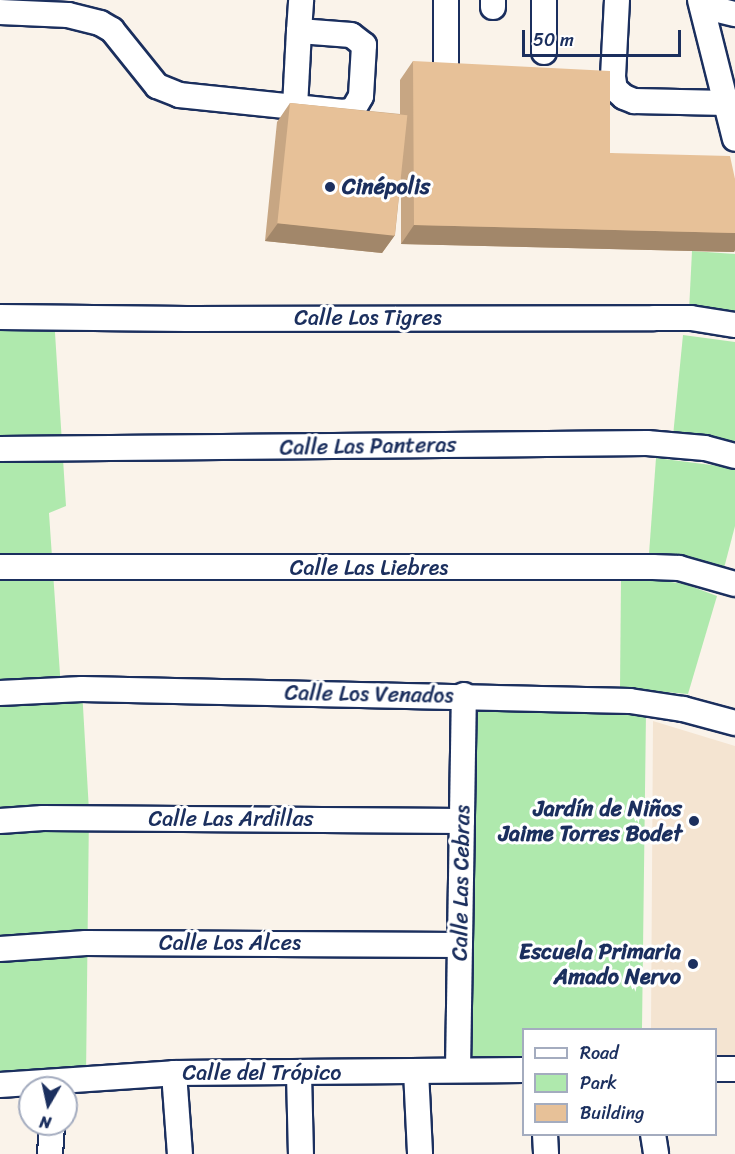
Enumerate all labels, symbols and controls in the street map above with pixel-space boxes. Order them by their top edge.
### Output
scale bar [525,18,684,56]
text: 50 m [533,24,574,56]
place label: Cinépolis [342,174,430,200]
marker: Cinépolis [323,180,337,194]
street label: Calle Los Tigres [293,305,443,331]
street label: Calle Las Panteras [278,431,458,461]
street label: Calle Las Liebres [289,555,449,581]
street label: Calle Los Venados [285,679,453,709]
place label: Jardín de Niños Jaime Torres Bodet [498,795,682,846]
street label: Calle Las Cebras [446,804,476,962]
street label: Calle Las Ardillas [148,806,314,832]
marker: Jardín de Niños Jaime Torres Bodet [687,814,701,828]
street label: Calle Los Alces [158,930,302,956]
place label: Escuela Primaria Amado Nervo [519,938,681,990]
marker: Escuela Primaria Amado Nervo [686,957,700,971]
legend [522,1028,717,1136]
text: Road [580,1037,619,1069]
street label: Calle del Trópico [182,1060,342,1086]
text: Park [580,1067,617,1099]
north arrow [18,1076,78,1136]
text: Building [580,1097,644,1129]
text: N [38,1107,53,1137]

